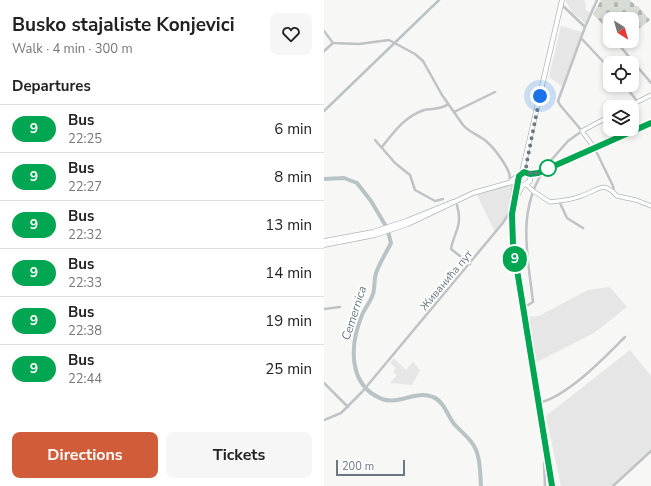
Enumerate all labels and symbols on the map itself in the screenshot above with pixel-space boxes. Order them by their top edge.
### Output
north arrow [603,12,639,48]
your location [530,86,550,106]
unlabelled marker [539,159,557,177]
line badge: 9 [502,246,528,272]
street label: Живанића пут [417,247,476,314]
water label: Cemernica [338,284,370,342]
scale bar [336,458,405,477]

